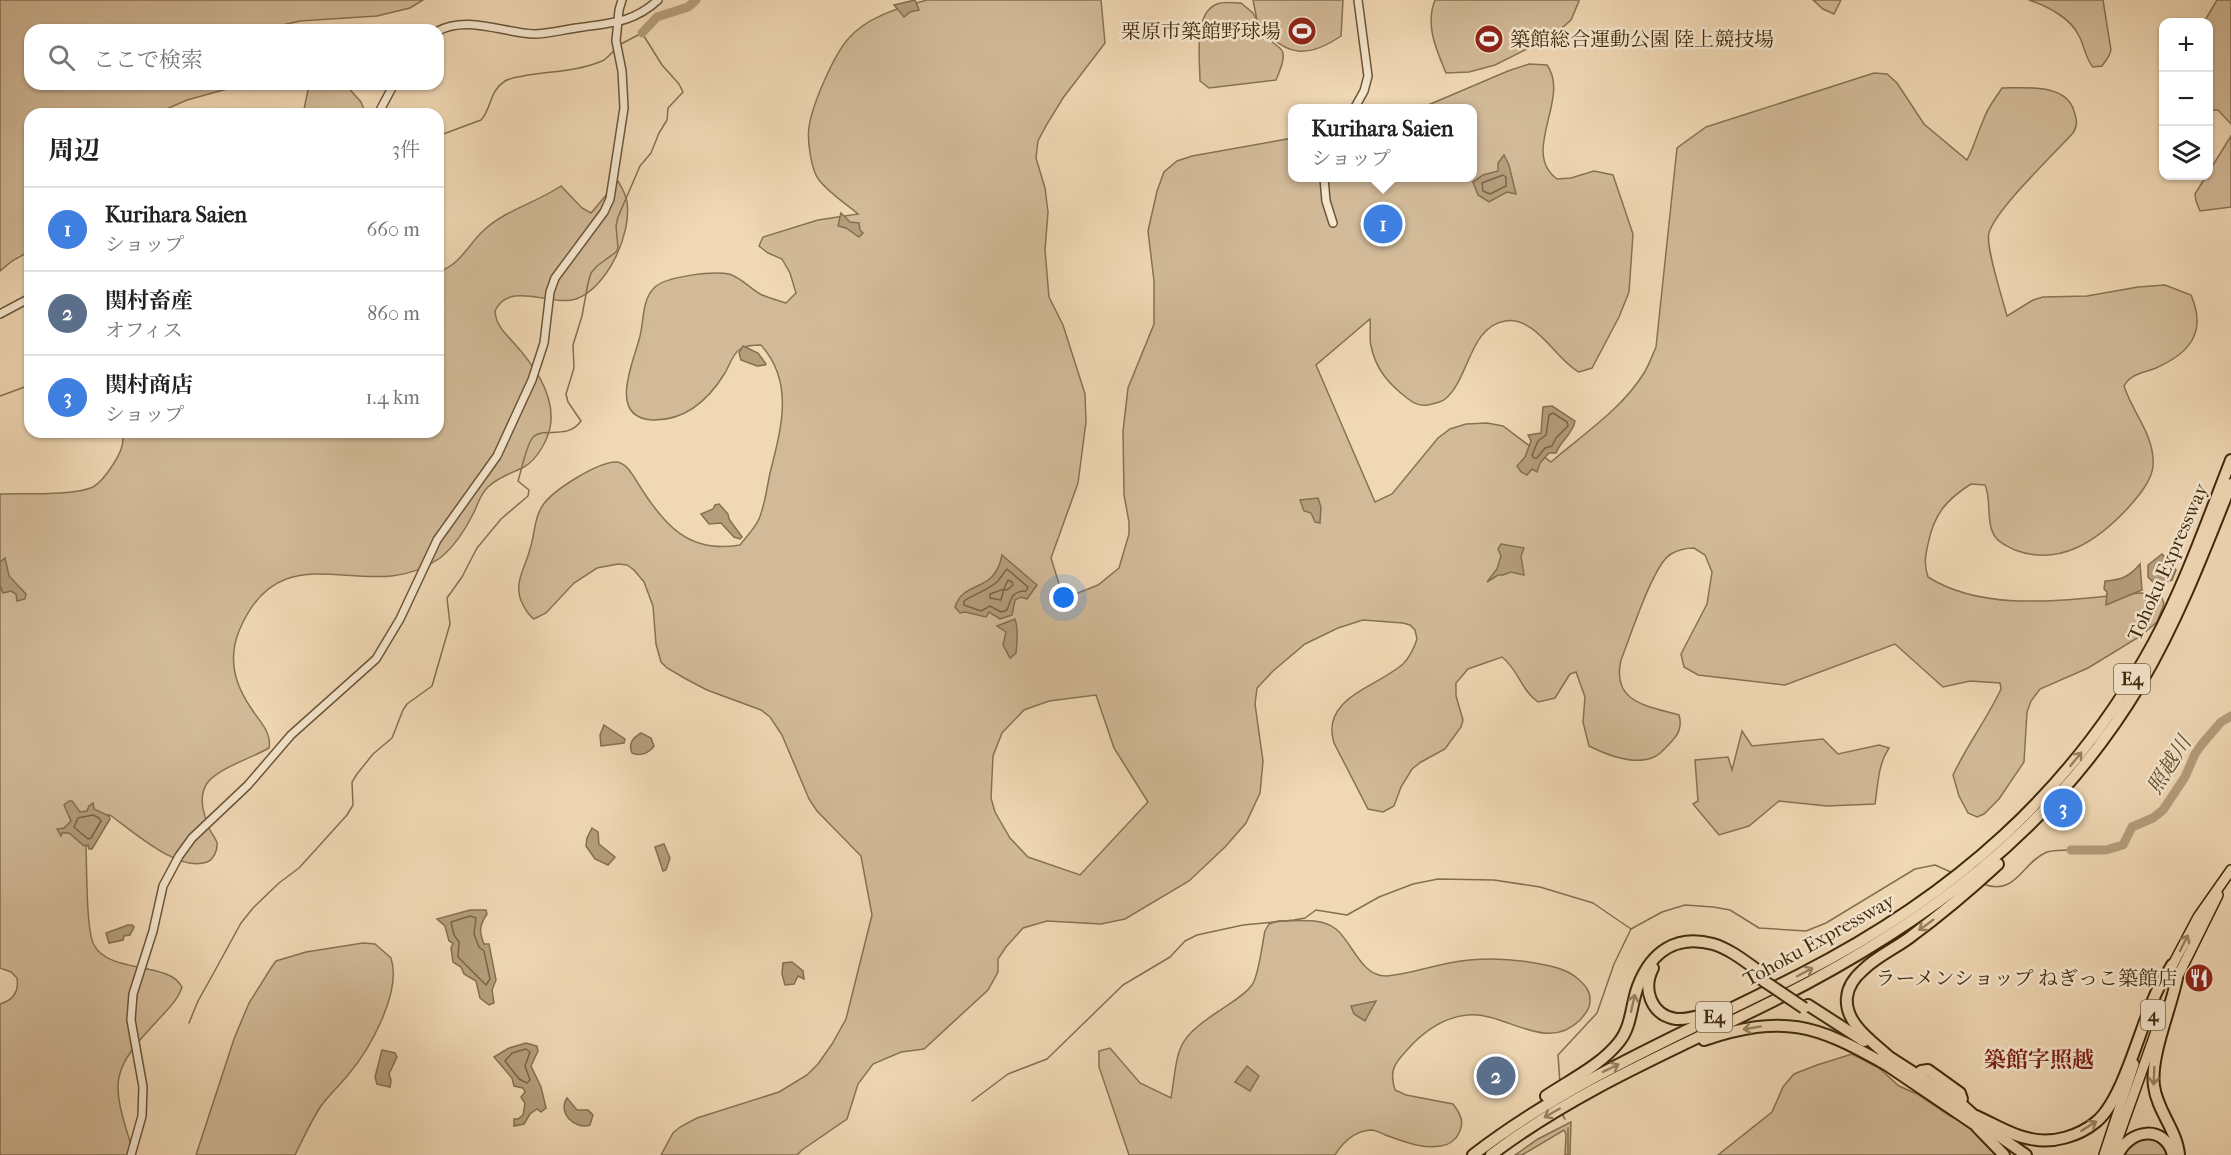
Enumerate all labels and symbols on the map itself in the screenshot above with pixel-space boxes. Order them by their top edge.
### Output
sports icon: 栗原市築館野球場 [1286,15,1318,47]
place label: 栗原市築館野球場 [1121,20,1281,43]
sports icon: 築館総合運動公園 陸上競技場 [1473,23,1505,55]
place label: 築館総合運動公園 陸上競技場 [1510,28,1774,51]
pin: 1 [1364,202,1402,246]
street label: Tohoku Expressway [2123,479,2213,644]
your location [1049,583,1078,612]
road number: E4 [2114,664,2150,694]
water label: 照越川 [2142,730,2197,798]
one-way arrow [2070,751,2083,767]
pin: 3 [2044,786,2082,830]
street label: Tohoku Expressway [1739,888,1900,991]
one-way arrow [1919,919,1935,932]
one-way arrow [2178,935,2190,953]
restaurant icon: ラーメンショップ ねぎっこ築館店 [2183,962,2215,994]
one-way arrow [1796,966,1813,978]
place label: ラーメンショップ ねぎっこ築館店 [1876,967,2178,990]
one-way arrow [1628,994,1640,1013]
road number: 4 [2141,1000,2165,1030]
road number: E4 [1696,1002,1732,1032]
one-way arrow [1742,1022,1762,1033]
district label: 築館字照越 [1984,1047,2094,1073]
pin: 2 [1476,1054,1516,1098]
one-way arrow [1602,1062,1620,1073]
one-way arrow [2148,1065,2160,1085]
one-way arrow [1544,1108,1562,1119]
one-way arrow [2080,1119,2097,1131]

